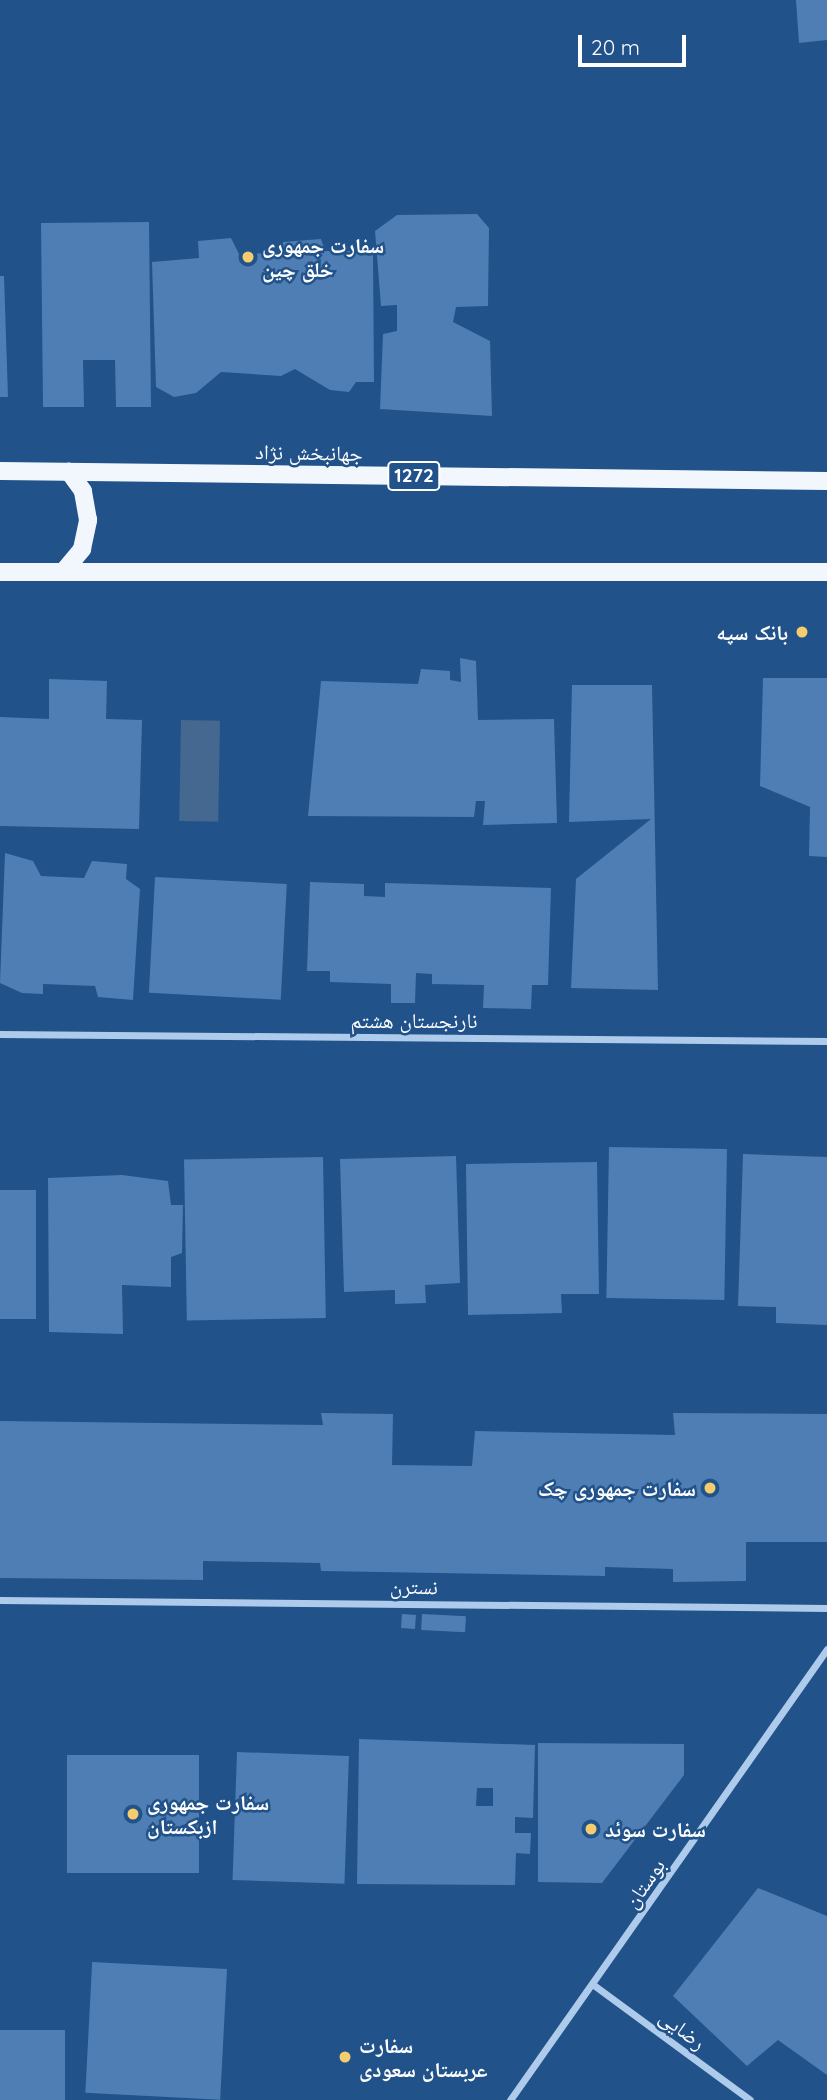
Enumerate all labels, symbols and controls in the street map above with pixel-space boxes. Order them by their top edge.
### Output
scale bar [582,21,690,65]
text: 20 m [591,34,640,60]
place label: سفارت جمهوری خلق چین [262,232,384,282]
marker: سفارت جمهوری خلق چین [240,249,256,265]
street label: جهانبخش نژاد [255,438,363,466]
road number: 1272 [386,461,442,491]
place label: بانک سپه [716,619,788,645]
marker: بانک سپه [794,624,810,640]
street label: نارنجستان هشتم [350,1007,478,1033]
place label: سفارت جمهوری چک [538,1475,696,1501]
marker: سفارت جمهوری چک [702,1480,718,1496]
street label: نسترن [390,1573,438,1599]
place label: سفارت جمهوری ازبکستان [147,1789,269,1839]
marker: سفارت جمهوری ازبکستان [125,1806,141,1822]
place label: سفارت سوئد [605,1816,706,1842]
marker: سفارت سوئد [583,1821,599,1837]
street label: بوستان [618,1853,670,1913]
street label: رضایی [655,2003,711,2055]
place label: سفارت عربستان سعودی [359,2032,488,2082]
marker: سفارت عربستان سعودی [337,2049,353,2065]

